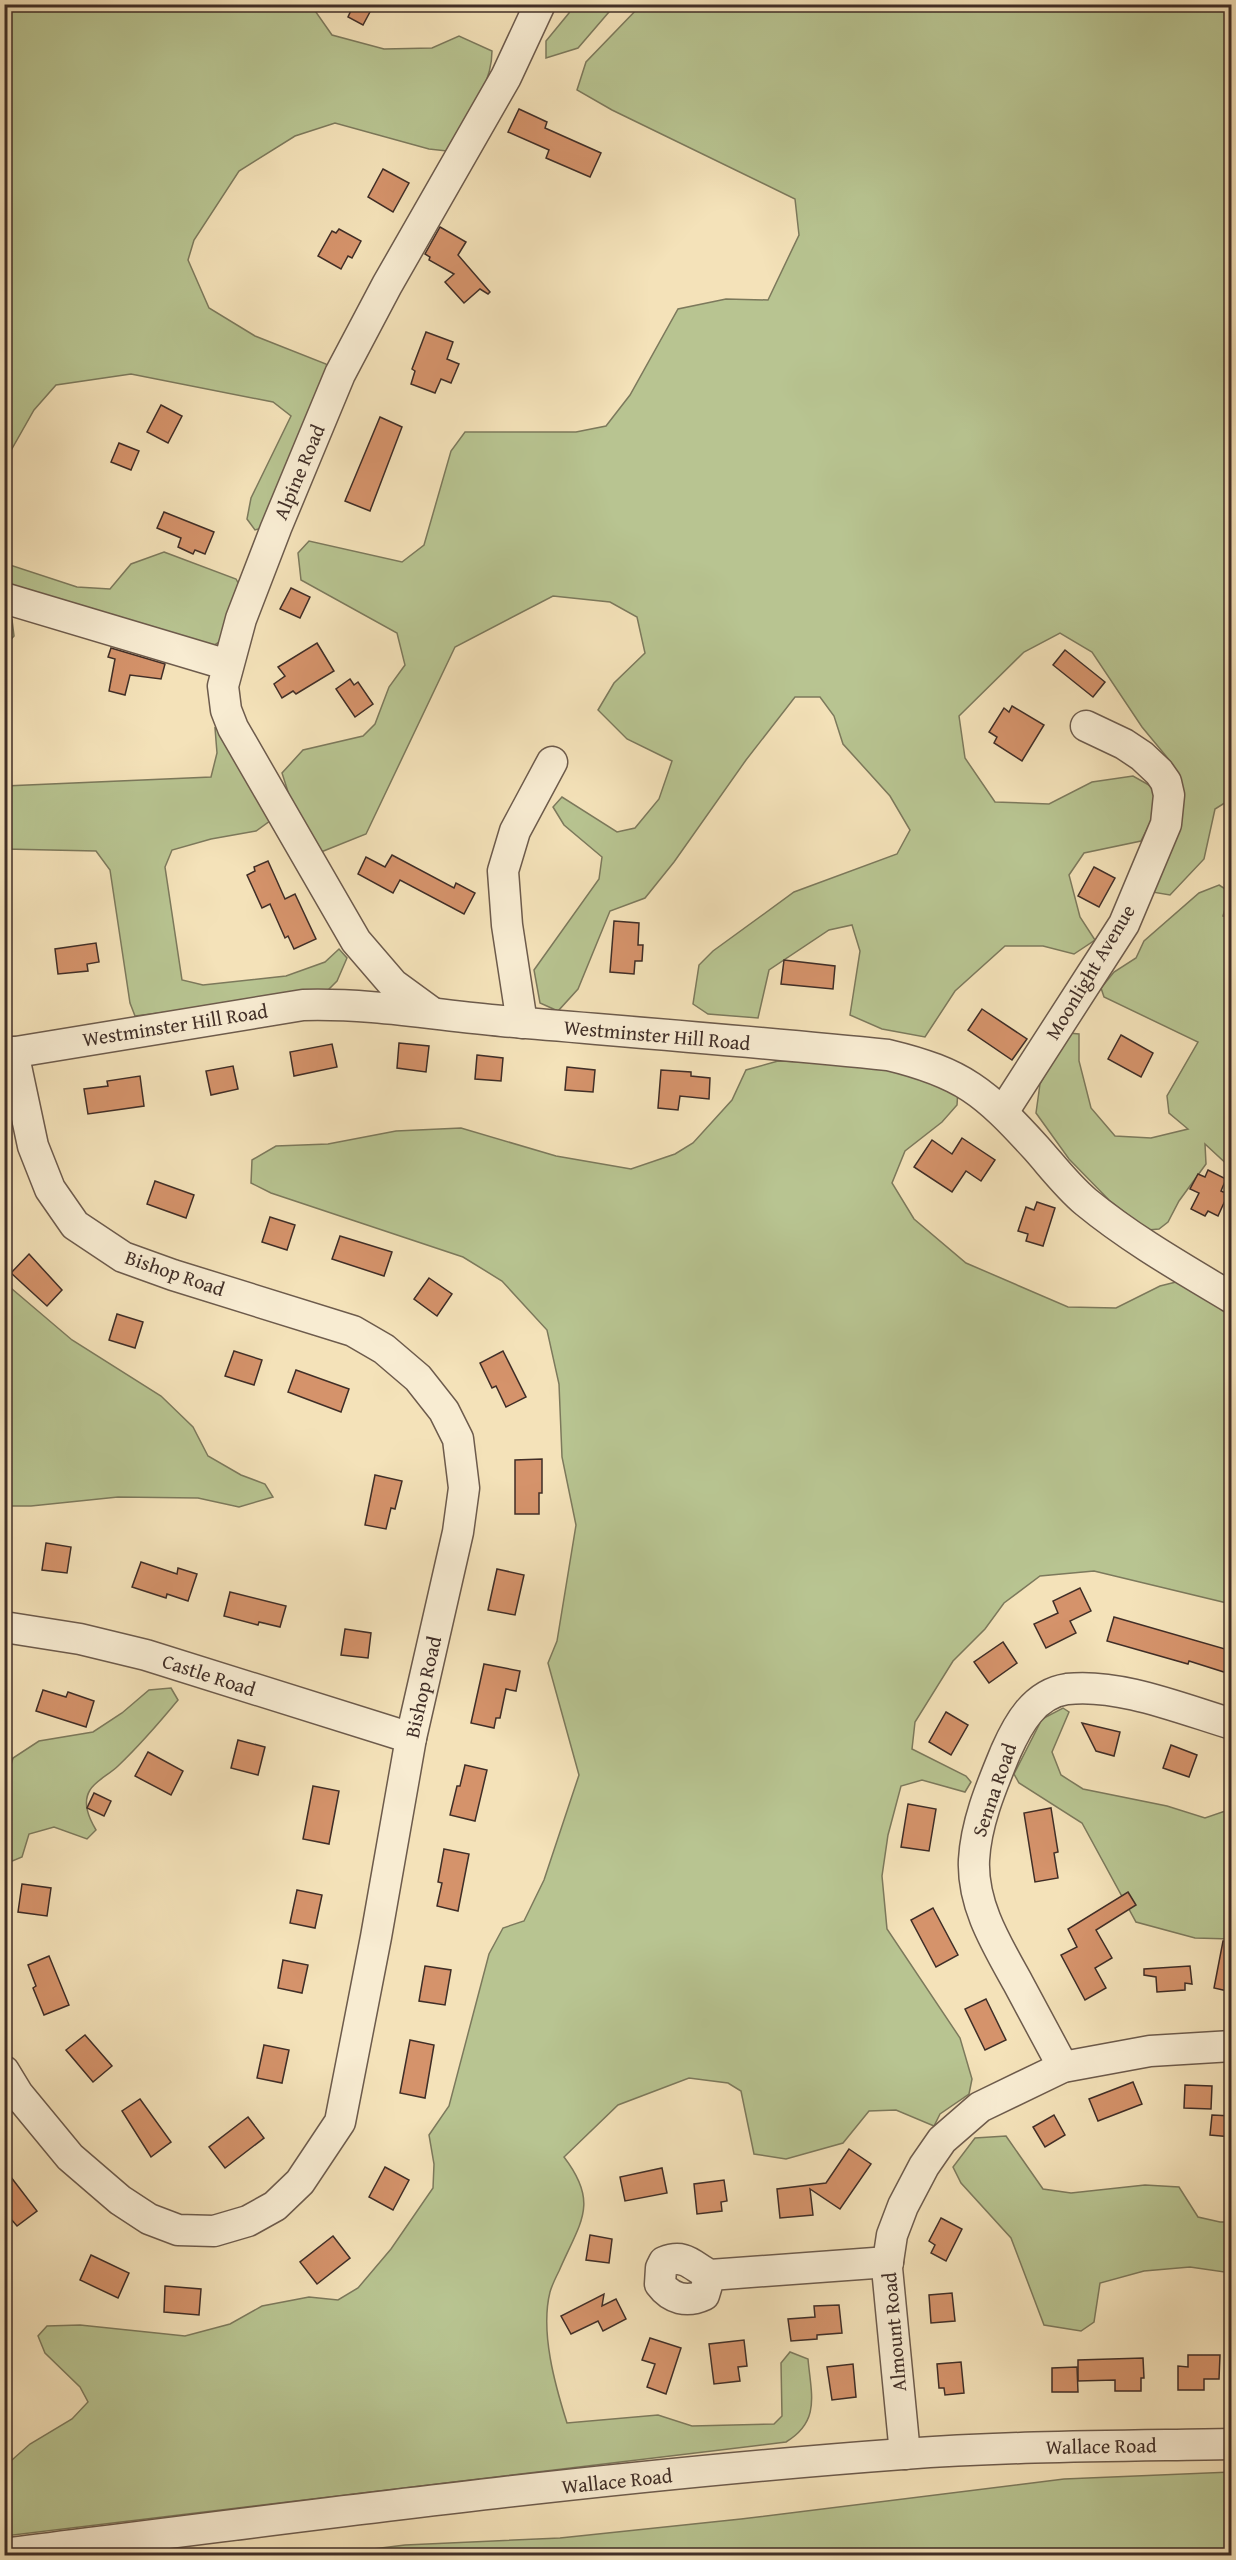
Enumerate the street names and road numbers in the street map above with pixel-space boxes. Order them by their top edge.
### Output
street label: Alpine Road [265,419,332,524]
street label: Moonlight Avenue [1038,899,1141,1045]
street label: Westminster Hill Road [80,995,270,1053]
street label: Westminster Hill Road [563,1012,752,1057]
street label: Bishop Road [122,1242,229,1303]
street label: Bishop Road [397,1633,448,1741]
street label: Castle Road [159,1646,260,1703]
street label: Senna Road [964,1739,1023,1841]
street label: Almount Road [874,2271,913,2393]
street label: Wallace Road [1045,2430,1157,2461]
street label: Wallace Road [560,2460,674,2501]

